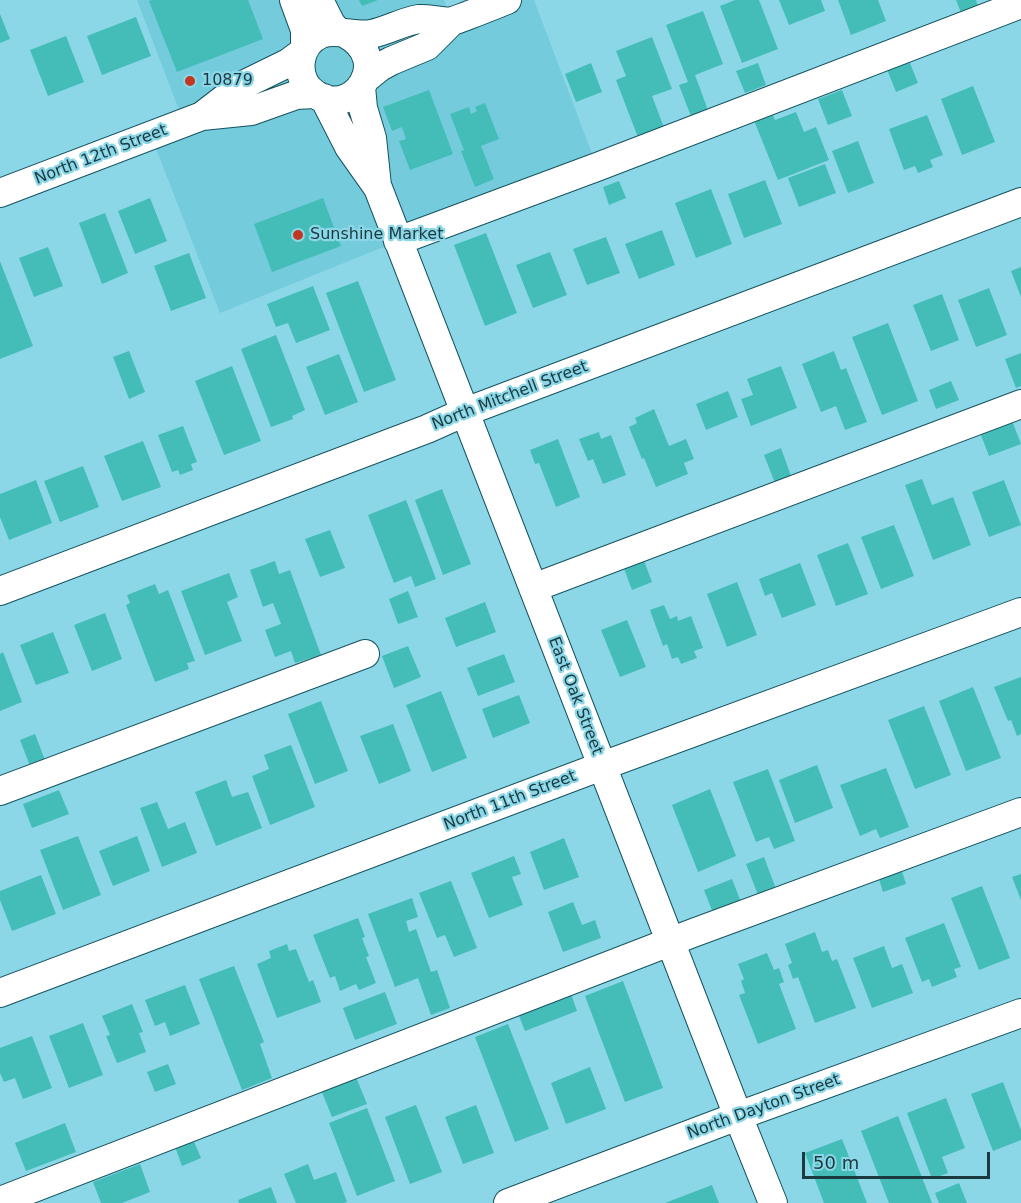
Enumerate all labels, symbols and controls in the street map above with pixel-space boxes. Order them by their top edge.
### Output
place label: 10879 [202,71,253,91]
marker: 10879 [183,74,197,88]
street label: North 12th Street [32,121,170,189]
place label: Sunshine Market [310,225,443,245]
marker: Sunshine Market [291,228,305,242]
street label: North Mitchell Street [429,357,591,435]
street label: East Oak Street [544,634,606,758]
street label: North 11th Street [441,767,579,835]
street label: North Dayton Street [685,1070,843,1144]
scale bar [805,1140,992,1178]
text: 50 m [813,1152,859,1173]

